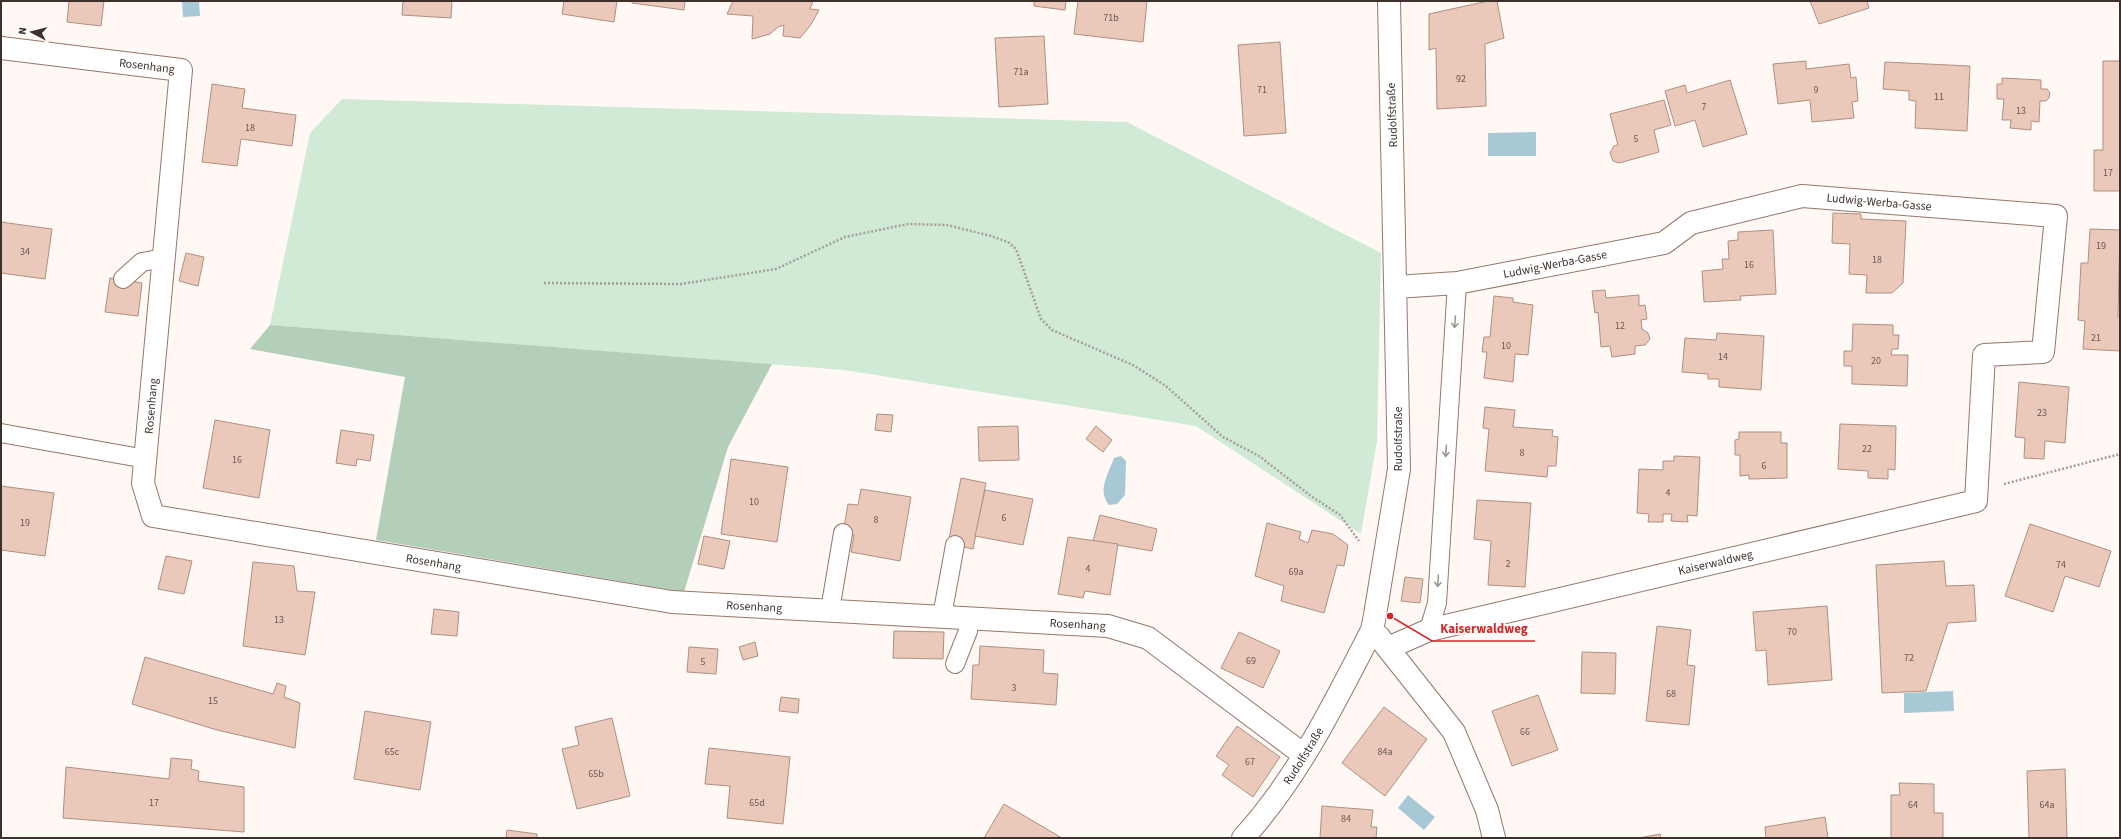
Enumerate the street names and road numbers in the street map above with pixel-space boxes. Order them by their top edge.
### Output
street label: Rosenhang [118,54,176,78]
street label: Rudolfstraße [1383,82,1402,148]
street label: Ludwig-Werba-Gasse [1826,189,1932,216]
street label: Ludwig-Werba-Gasse [1502,246,1608,283]
street label: Rosenhang [141,377,162,435]
street label: Rudolfstraße [1390,407,1407,471]
street label: Kaiserwaldweg [1676,546,1755,580]
street label: Rosenhang [405,550,463,576]
street label: Rosenhang [726,597,783,617]
street label: Rosenhang [1049,615,1106,635]
street label: Rudolfstraße [1279,724,1328,788]

